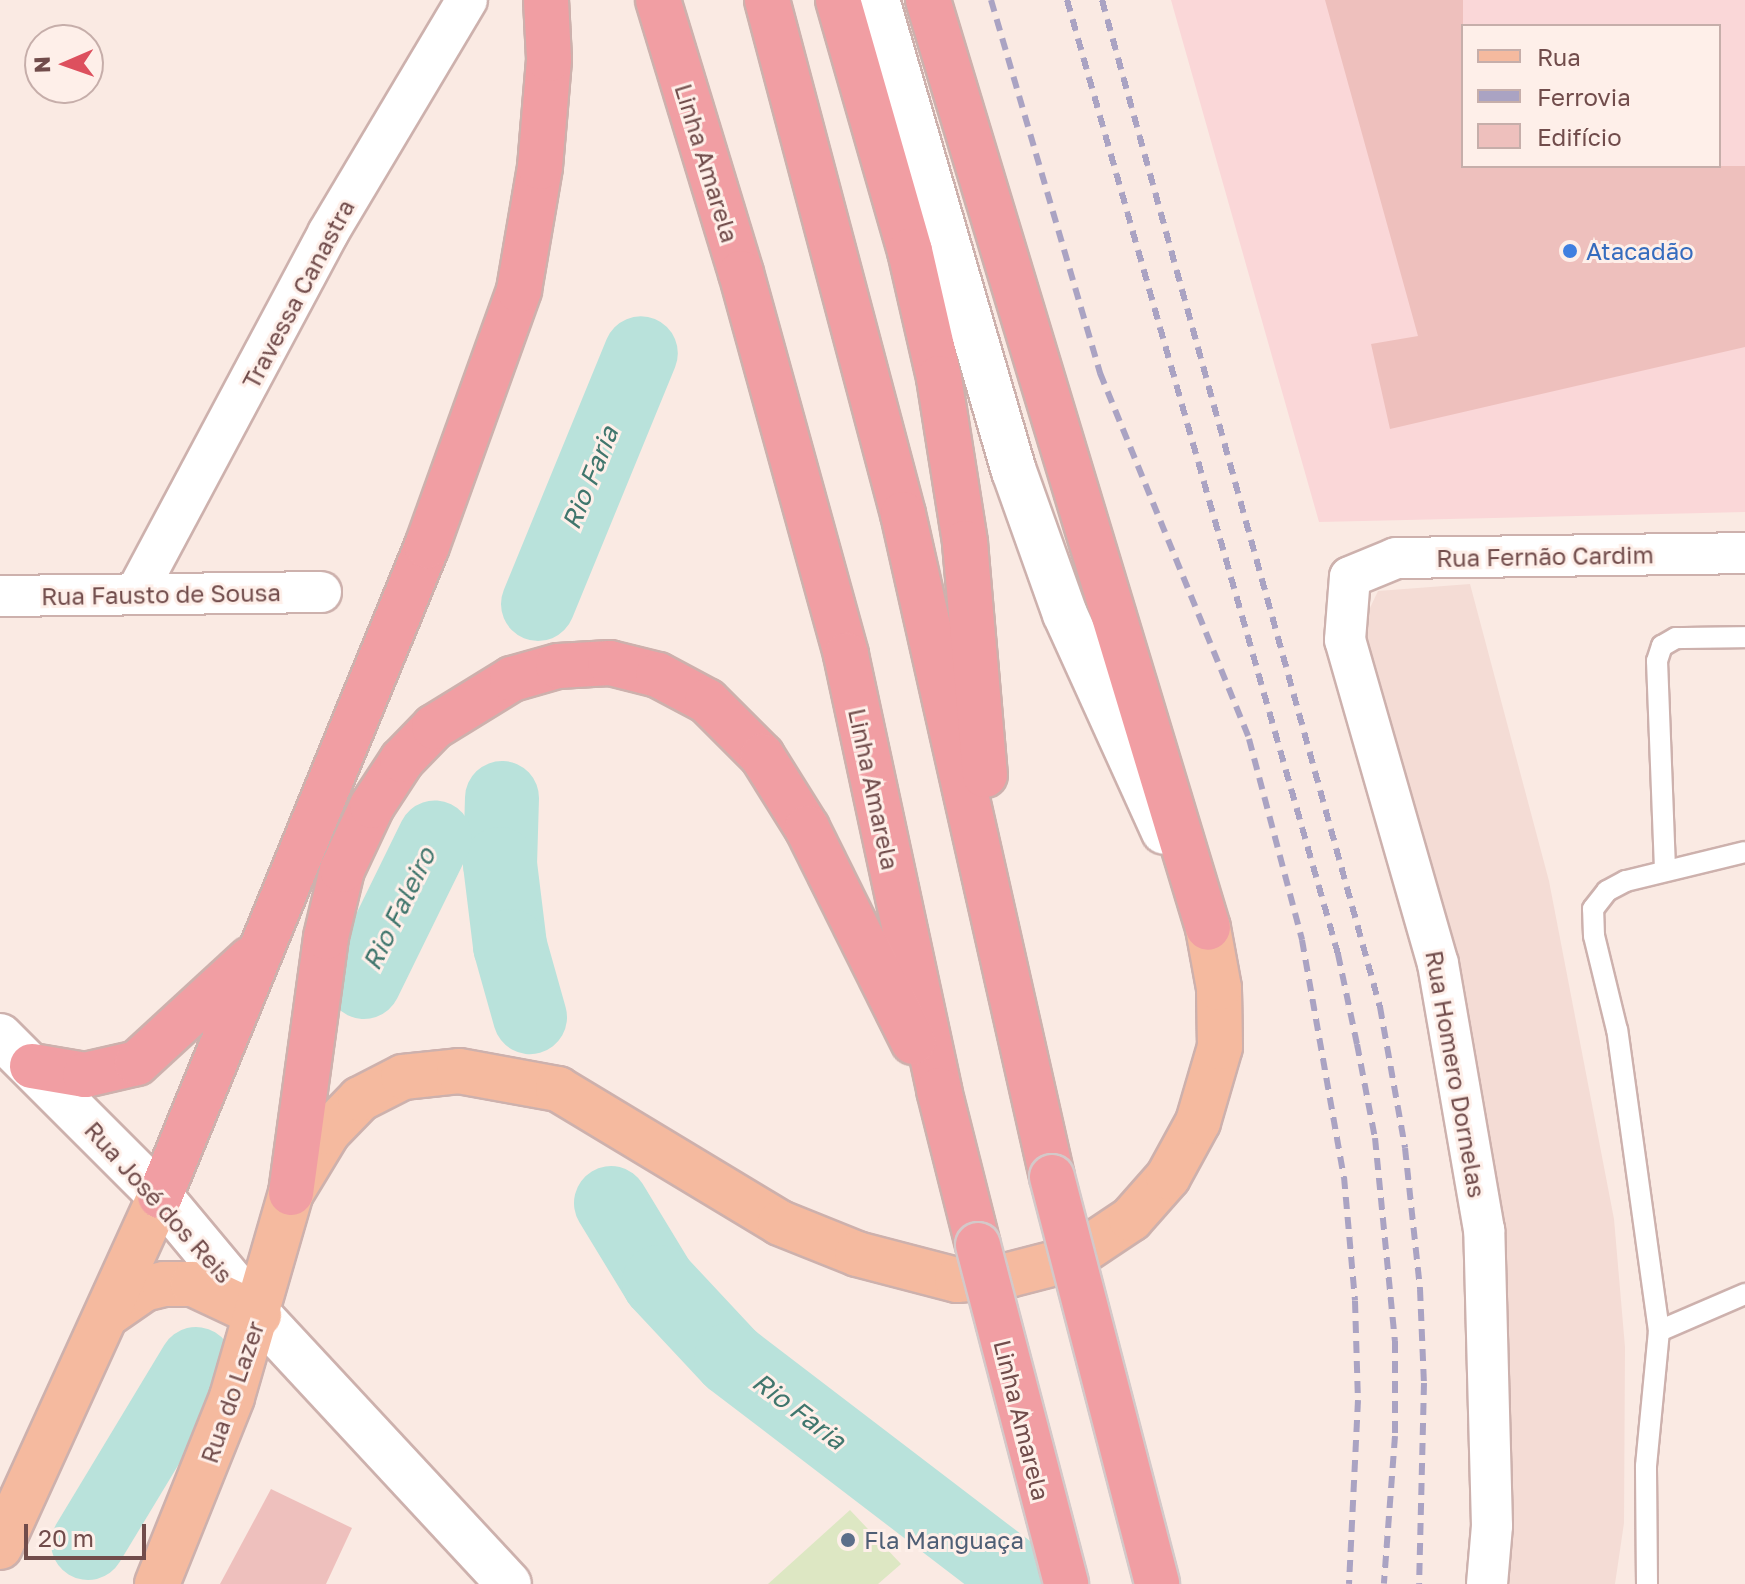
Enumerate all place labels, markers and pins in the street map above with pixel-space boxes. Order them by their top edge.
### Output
place label: Atacadão [1586,237,1694,265]
marker: Atacadão [1561,242,1579,260]
place label: Fla Manguaça [864,1526,1024,1554]
marker: Fla Manguaça [839,1531,857,1549]

